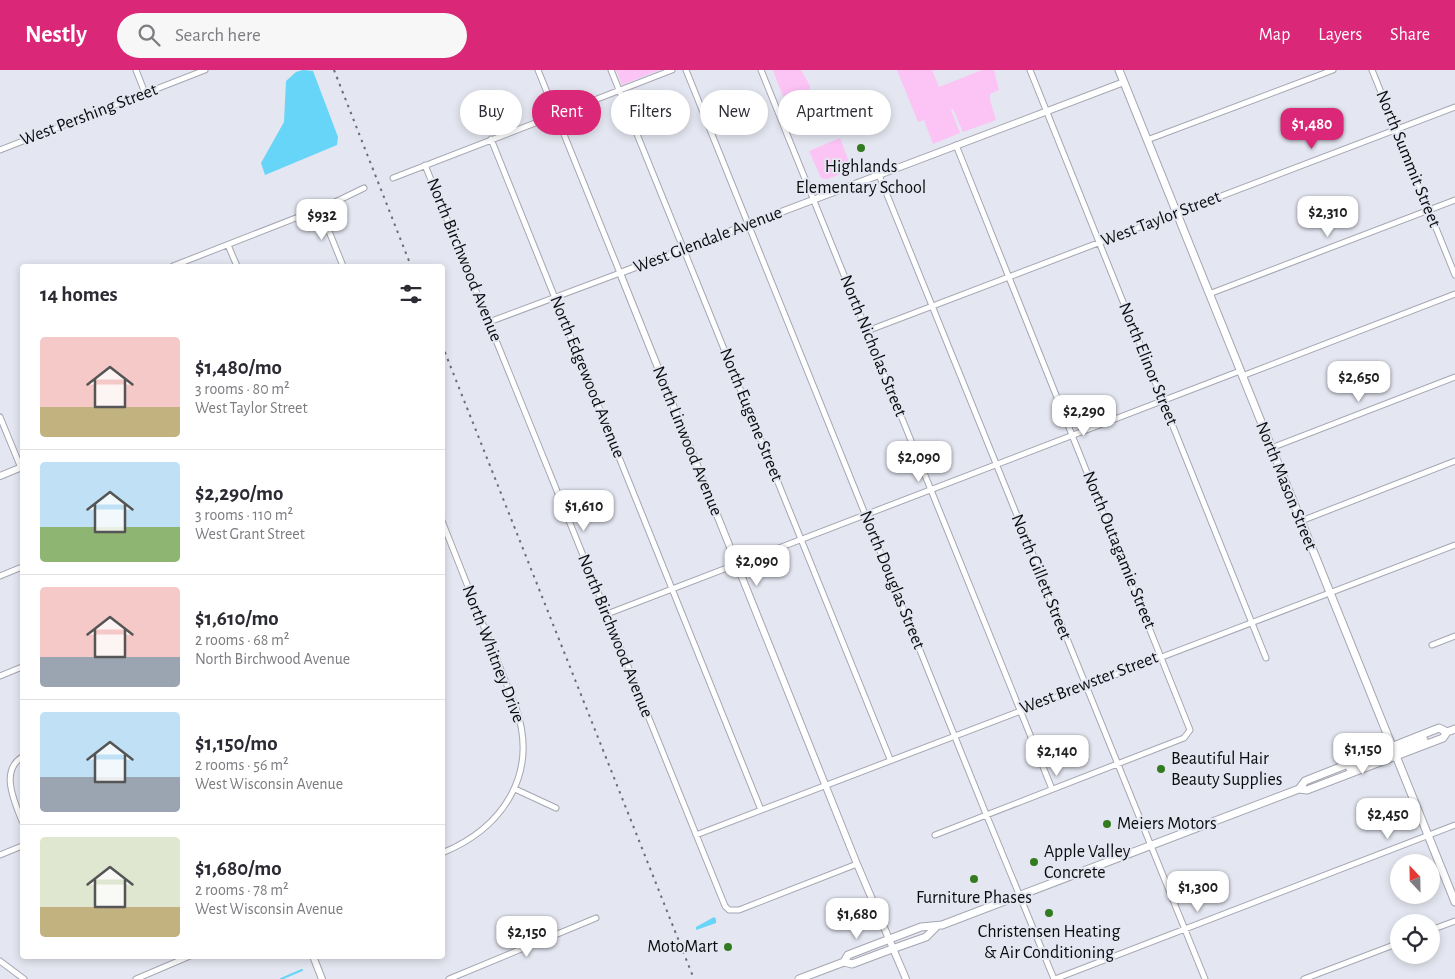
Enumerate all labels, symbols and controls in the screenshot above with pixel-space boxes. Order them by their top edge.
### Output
search box [117,13,467,58]
icon: search [135,21,163,49]
text: Nestly [25,23,87,47]
text: Search here [175,26,261,45]
text: Map [1259,26,1290,44]
text: Layers [1318,26,1362,44]
text: Share [1390,26,1430,44]
street label: West Pershing Street [18,80,160,149]
street label: North Summit Street [1372,88,1444,230]
chip: Buy [460,90,522,135]
chip: Rent [532,90,601,135]
chip: Filters [611,90,690,135]
chip: New [700,90,768,135]
chip: Apartment [778,90,891,135]
pin: $1,480 [1271,108,1353,150]
text: $1,480 [1292,116,1332,132]
marker: Highlands Elementary School [855,142,867,154]
place label: Highlands Elementary School [796,158,926,197]
street label: North Birchwood Avenue [423,176,505,344]
street label: West Taylor Street [1099,188,1224,250]
pin: $2,310 [1287,196,1369,238]
pin: $932 [292,198,352,241]
street label: West Glendale Avenue [631,203,785,277]
text: $2,310 [1308,204,1348,220]
text: $932 [307,207,337,223]
street label: North Nicholas Street [836,273,910,420]
icon: filters [397,280,425,308]
text: 14 homes [40,284,118,305]
street label: North Edgewood Avenue [546,293,628,461]
street label: North Elinor Street [1115,300,1181,428]
street label: North Eugene Street [716,346,786,484]
icon: home [80,357,140,417]
text: $1,480/mo [195,357,282,378]
pin: $2,650 [1318,360,1400,403]
street label: North Linwood Avenue [649,364,725,518]
text: $2,650 [1338,369,1380,385]
text: 3 rooms · 80 m² [195,381,290,397]
pin: $2,290 [1043,394,1125,437]
text: West Taylor Street [195,400,308,416]
text: $2,290 [1063,403,1105,419]
street label: North Mason Street [1252,419,1320,553]
pin: $2,090 [878,440,960,483]
text: $2,090 [898,449,940,465]
street label: North Outagamie Street [1079,469,1159,632]
icon: home [80,482,140,542]
text: $2,290/mo [195,483,283,504]
pin: $1,610 [543,490,625,532]
text: $1,610 [565,498,603,514]
text: 3 rooms · 110 m² [195,507,293,523]
street label: North Douglas Street [856,508,928,652]
street label: North Gillett Street [1008,512,1074,643]
text: West Grant Street [195,526,305,542]
pin: $2,090 [716,544,798,587]
street label: North Birchwood Avenue [574,552,656,720]
text: $2,090 [736,553,778,569]
street label: North Whitney Drive [459,583,527,725]
icon: home [80,607,140,667]
text: $1,610/mo [195,608,279,629]
text: 2 rooms · 68 m² [195,632,289,648]
street label: West Brewster Street [1017,648,1161,718]
text: North Birchwood Avenue [195,651,350,667]
icon: home [80,732,140,792]
pin: $1,150 [1322,732,1404,775]
text: $1,150/mo [195,733,278,754]
pin: $2,140 [1016,734,1098,777]
text: $1,150 [1344,741,1382,757]
text: $2,140 [1037,743,1077,759]
place label: Beautiful Hair Beauty Supplies [1171,750,1282,789]
text: 2 rooms · 56 m² [195,757,289,773]
marker: Beautiful Hair Beauty Supplies [1155,763,1167,775]
text: West Wisconsin Avenue [195,776,343,792]
pin: $2,450 [1347,798,1429,840]
text: $2,450 [1367,806,1409,822]
place label: Meiers Motors [1117,815,1217,833]
marker: Meiers Motors [1101,818,1113,830]
place label: Apple Valley Concrete [1044,843,1131,882]
north arrow [1390,854,1440,904]
map controls [1390,854,1440,964]
marker: Apple Valley Concrete [1028,856,1040,868]
icon: home [80,857,140,917]
text: $1,680/mo [195,858,282,879]
pin: $1,300 [1157,870,1239,913]
marker: Furniture Phases [968,873,980,885]
text: $1,300 [1178,879,1218,895]
text: 2 rooms · 78 m² [195,882,289,898]
place label: Furniture Phases [916,889,1032,907]
pin: $1,680 [816,898,898,940]
text: West Wisconsin Avenue [195,901,343,917]
text: $1,680 [837,906,877,922]
marker: Christensen Heating & Air Conditioning [1043,907,1055,919]
button: locate [1390,914,1440,964]
pin: $2,150 [486,916,568,958]
place label: Christensen Heating & Air Conditioning [978,923,1120,962]
text: $2,150 [507,924,547,940]
place label: MotoMart [647,938,718,956]
marker: MotoMart [722,941,734,953]

